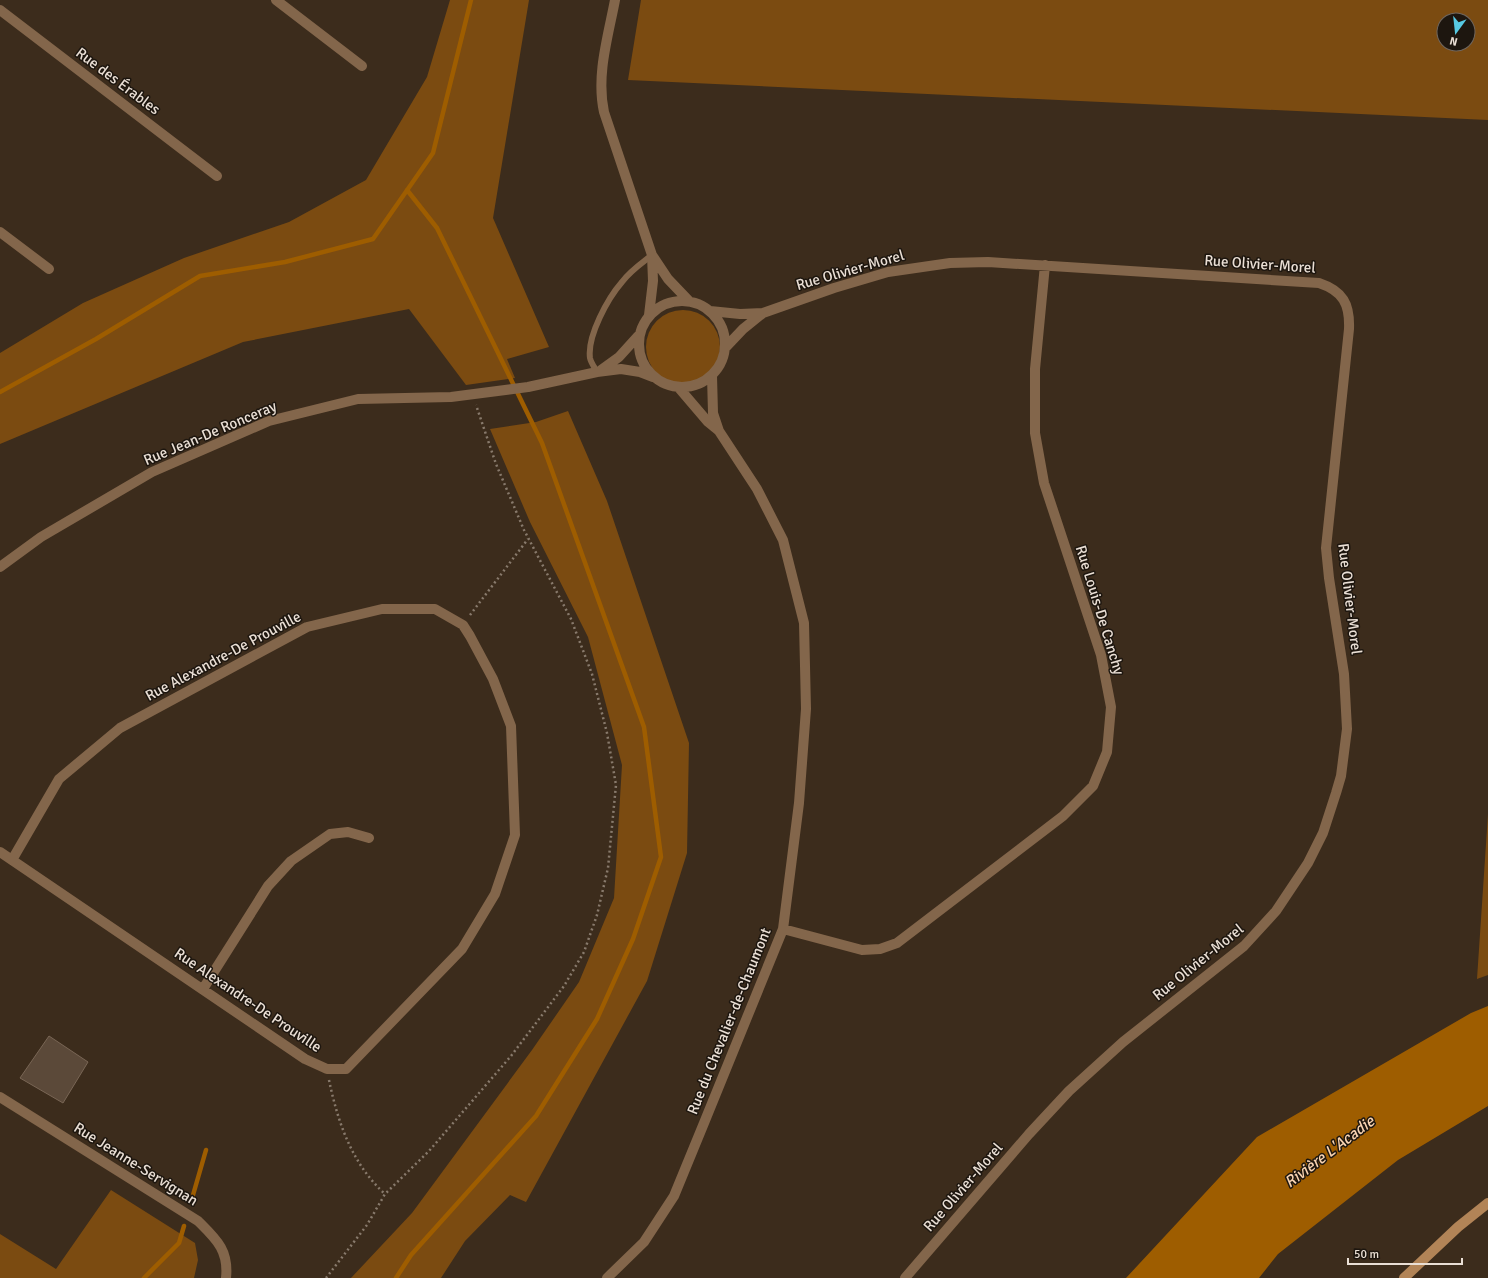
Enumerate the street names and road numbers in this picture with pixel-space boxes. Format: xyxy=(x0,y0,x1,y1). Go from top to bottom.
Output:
street label: Rue des Érables xyxy=(72,43,165,119)
street label: Rue Olivier-Morel xyxy=(794,246,906,294)
street label: Rue Olivier-Morel xyxy=(1204,251,1316,277)
street label: Rue Jean-De Ronceray xyxy=(141,397,279,469)
street label: Rue Olivier-Morel xyxy=(1334,542,1366,656)
street label: Rue Louis-De Canchy xyxy=(1072,543,1128,677)
street label: Rue Alexandre-De Prouville xyxy=(142,607,304,705)
street label: Rue Olivier-Morel xyxy=(1149,920,1247,1004)
street label: Rue du Chevalier-de-Chaumont xyxy=(683,925,775,1117)
street label: Rue Alexandre-De Prouville xyxy=(171,944,325,1056)
street label: Rue Jeanne-Servignan xyxy=(71,1118,201,1210)
street label: Rue Olivier-Morel xyxy=(920,1139,1006,1235)

